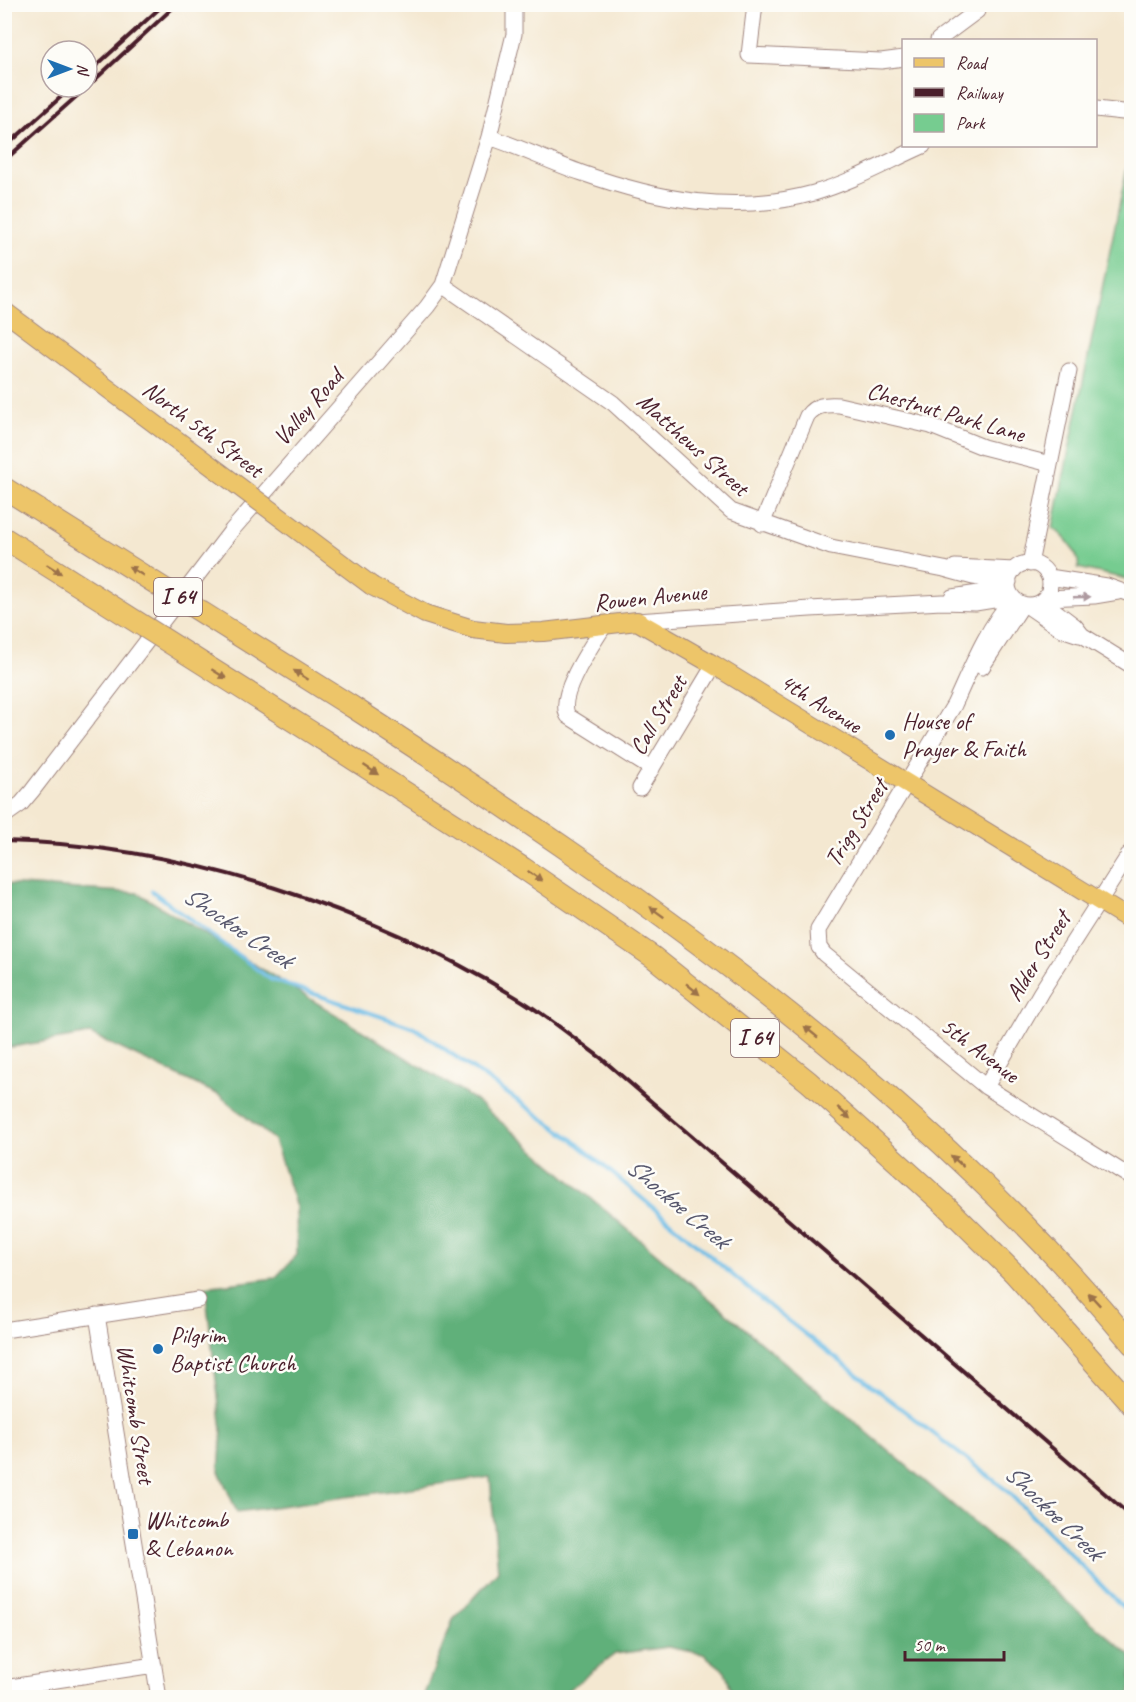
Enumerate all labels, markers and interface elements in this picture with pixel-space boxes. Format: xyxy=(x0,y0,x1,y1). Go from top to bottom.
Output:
north arrow xyxy=(39,39,99,99)
legend xyxy=(902,39,1097,147)
text: Road xyxy=(956,52,989,74)
text: N xyxy=(73,64,93,77)
text: Railway xyxy=(956,82,1004,104)
text: Park xyxy=(956,112,986,134)
street label: Valley Road xyxy=(267,360,352,452)
street label: North 5th Street xyxy=(137,374,271,485)
street label: Chestnut Park Lane xyxy=(864,375,1030,449)
street label: Matthews Street xyxy=(631,386,757,504)
one-way arrow xyxy=(46,564,62,575)
one-way arrow xyxy=(128,566,144,577)
street label: Rowen Avenue xyxy=(592,576,710,618)
road number: I 64 xyxy=(154,578,202,616)
one-way arrow xyxy=(1072,592,1091,601)
street label: 4th Avenue xyxy=(775,666,869,741)
one-way arrow xyxy=(211,668,227,679)
street label: Call Street xyxy=(623,668,694,760)
one-way arrow xyxy=(293,670,309,681)
place label: House of Prayer & Faith xyxy=(902,706,1027,764)
marker: House of Prayer & Faith xyxy=(883,728,897,742)
one-way arrow xyxy=(363,765,379,776)
street label: Trigg Street xyxy=(818,771,896,872)
one-way arrow xyxy=(527,870,543,881)
water label: Shockoe Creek xyxy=(177,878,303,978)
street label: Alder Street xyxy=(999,903,1079,1006)
one-way arrow xyxy=(649,906,665,918)
one-way arrow xyxy=(686,983,701,995)
street label: 5th Avenue xyxy=(935,1011,1027,1091)
road number: I 64 xyxy=(731,1019,779,1057)
one-way arrow xyxy=(803,1025,819,1038)
one-way arrow xyxy=(836,1106,851,1120)
water label: Shockoe Creek xyxy=(620,1150,740,1259)
one-way arrow xyxy=(950,1155,965,1168)
one-way arrow xyxy=(1087,1292,1101,1307)
place label: Pilgrim Baptist Church xyxy=(170,1320,297,1378)
street label: Whitcomb Street xyxy=(110,1342,162,1488)
marker: Pilgrim Baptist Church xyxy=(151,1342,165,1356)
water label: Shockoe Creek xyxy=(998,1457,1114,1570)
place label: Whitcomb & Lebanon xyxy=(145,1505,234,1563)
marker: Whitcomb & Lebanon xyxy=(126,1527,140,1541)
scale bar xyxy=(905,1624,1004,1662)
text: 50 m xyxy=(914,1634,947,1656)

